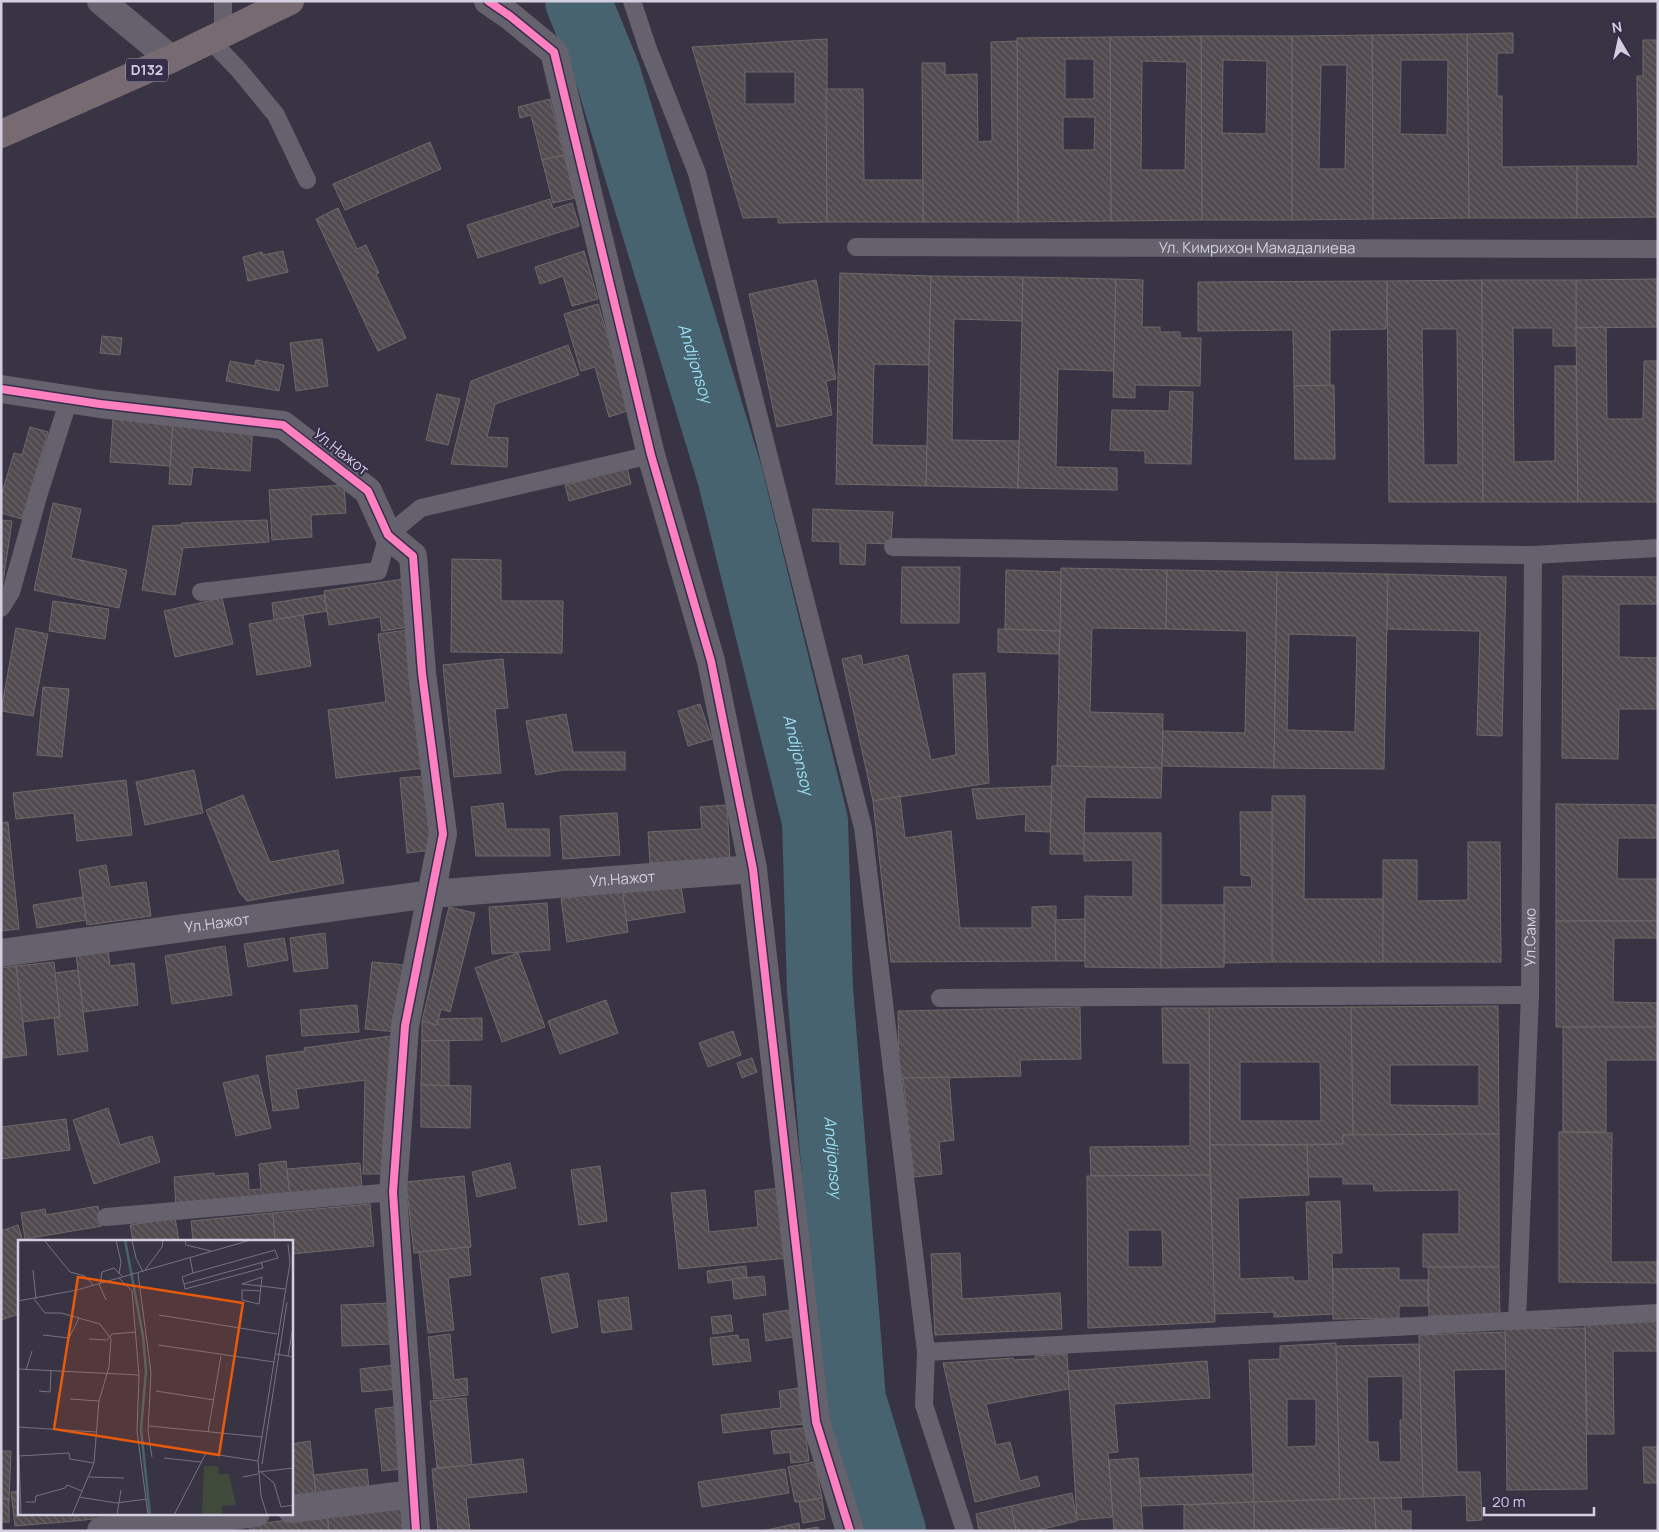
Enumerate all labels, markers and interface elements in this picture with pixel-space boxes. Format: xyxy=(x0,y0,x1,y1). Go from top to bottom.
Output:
north arrow xyxy=(1594,15,1644,65)
text: N xyxy=(1610,16,1623,37)
road number: D132 xyxy=(126,58,168,82)
street label: Ул. Кимрихон Мамадалиева xyxy=(1159,237,1355,258)
water label: Andijonsoy xyxy=(673,321,719,408)
street label: Ул.Нажот xyxy=(309,423,374,480)
water label: Andijonsoy xyxy=(778,712,820,800)
street label: Ул.Нажот xyxy=(589,866,656,892)
street label: Ул.Нажот xyxy=(183,908,251,938)
street label: Ул.Само xyxy=(1519,908,1541,967)
water label: Andijonsoy xyxy=(819,1115,848,1201)
inset map xyxy=(18,1240,292,1514)
scale bar xyxy=(1484,1484,1594,1516)
text: 20 m xyxy=(1492,1491,1525,1512)

